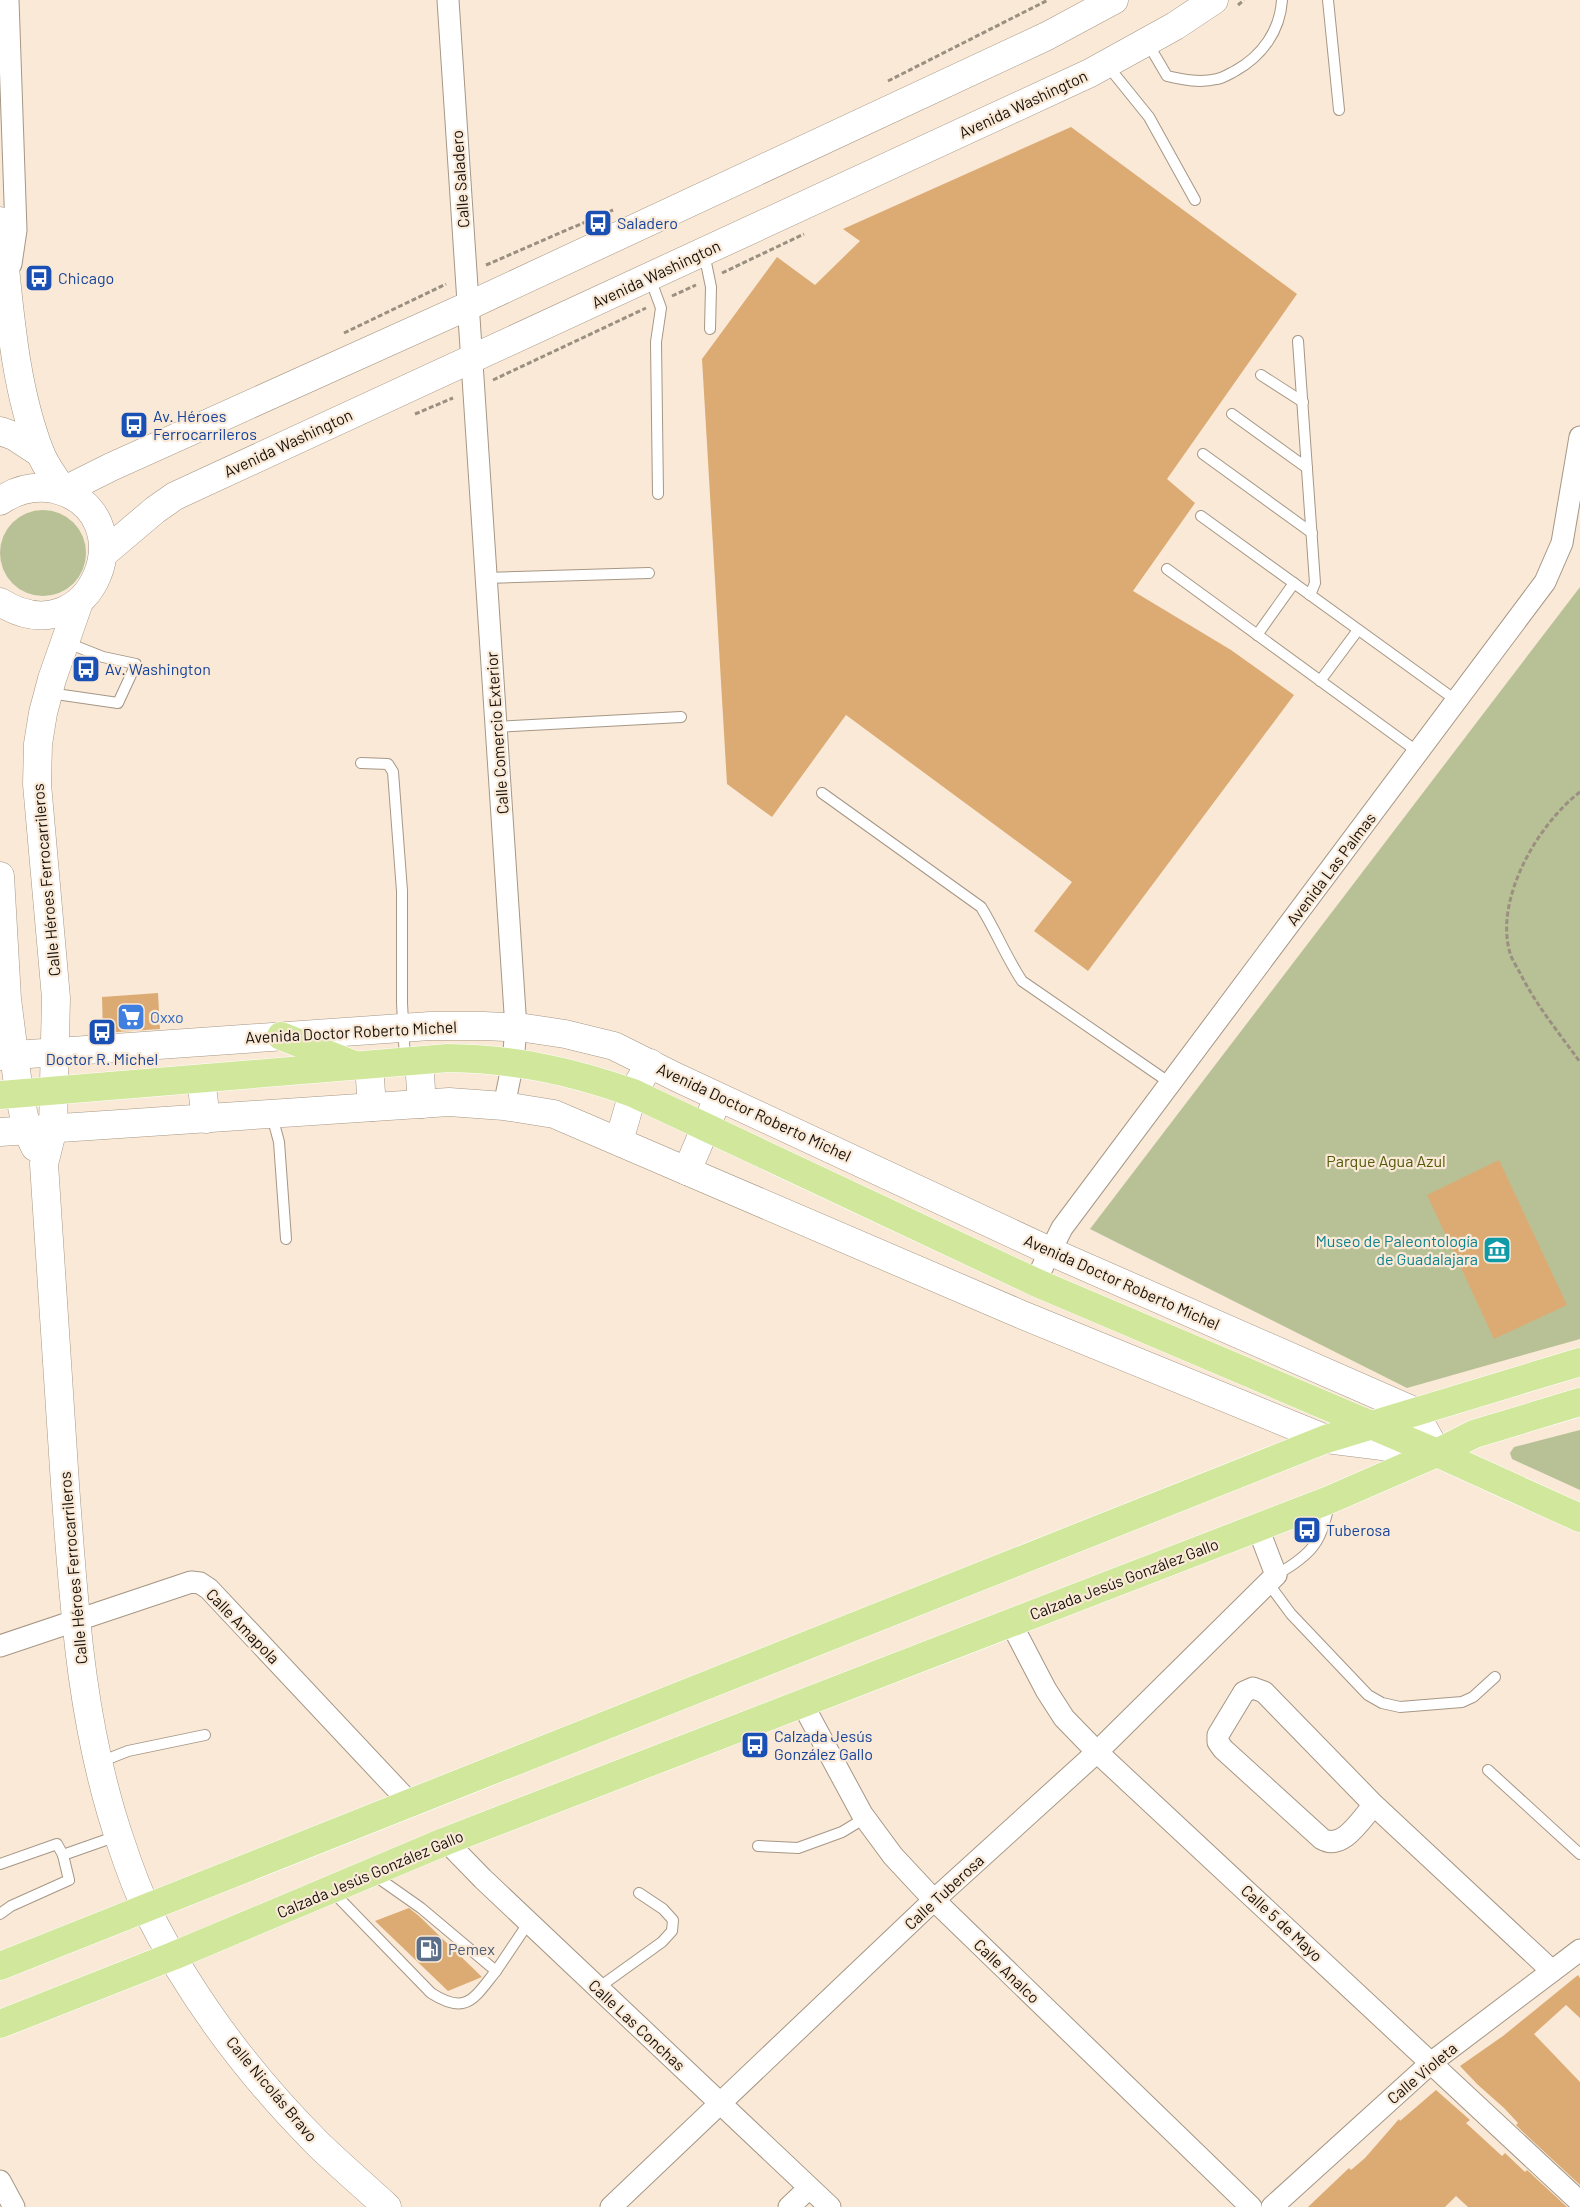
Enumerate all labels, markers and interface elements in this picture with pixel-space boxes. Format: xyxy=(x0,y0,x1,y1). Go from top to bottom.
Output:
street label: Avenida Washington xyxy=(955,65,1090,142)
street label: Calle Saladero xyxy=(447,130,472,229)
bus stop icon: Saladero xyxy=(583,208,613,238)
place label: Saladero xyxy=(617,213,678,232)
street label: Avenida Washington xyxy=(588,235,723,312)
bus stop icon: Chicago xyxy=(24,263,54,293)
place label: Chicago xyxy=(58,268,114,287)
street label: Avenida Washington xyxy=(220,404,355,481)
place label: Av. Héroes Ferrocarrileros xyxy=(153,406,257,443)
bus stop icon: Av. Héroes Ferrocarrileros xyxy=(119,410,149,440)
street label: Calle Comercio Exterior xyxy=(481,651,512,815)
bus stop icon: Av. Washington xyxy=(71,654,101,684)
place label: Av. Washington xyxy=(105,659,211,678)
street label: Calle Héroes Ferrocarrileros xyxy=(28,783,63,977)
street label: Avenida Las Palmas xyxy=(1282,808,1379,929)
supermarket icon: Oxxo xyxy=(116,1002,146,1032)
place label: Oxxo xyxy=(150,1007,184,1026)
street label: Avenida Doctor Roberto Michel xyxy=(245,1016,457,1047)
bus stop icon: Doctor R. Michel xyxy=(87,1017,117,1047)
place label: Doctor R. Michel xyxy=(46,1049,158,1068)
street label: Avenida Doctor Roberto Michel xyxy=(654,1058,854,1165)
park label: Parque Agua Azul xyxy=(1326,1151,1446,1170)
street label: Avenida Doctor Roberto Michel xyxy=(1022,1230,1223,1333)
place label: Museo de Paleontología de Guadalajara xyxy=(1315,1231,1478,1268)
museum icon: Museo de Paleontología de Guadalajara xyxy=(1482,1235,1512,1265)
street label: Calle Héroes Ferrocarrileros xyxy=(55,1471,90,1665)
bus stop icon: Tuberosa xyxy=(1292,1515,1322,1545)
place label: Tuberosa xyxy=(1326,1520,1390,1539)
street label: Calzada Jesús González Gallo xyxy=(1027,1534,1221,1623)
street label: Calle Amapola xyxy=(203,1584,284,1667)
place label: Calzada Jesús González Gallo xyxy=(774,1726,873,1763)
bus stop icon: Calzada Jesús González Gallo xyxy=(740,1730,770,1760)
street label: Calzada Jesús González Gallo xyxy=(274,1826,466,1921)
street label: Calle Tuberosa xyxy=(900,1850,987,1933)
street label: Calle 5 de Mayo xyxy=(1238,1880,1327,1965)
fuel station icon: Pemex xyxy=(414,1934,444,1964)
street label: Calle Analco xyxy=(971,1935,1044,2007)
place label: Pemex xyxy=(448,1939,495,1958)
street label: Calle Las Conchas xyxy=(585,1975,689,2074)
street label: Calle Nicolás Bravo xyxy=(223,2032,322,2145)
street label: Calle Violeta xyxy=(1383,2038,1460,2107)

